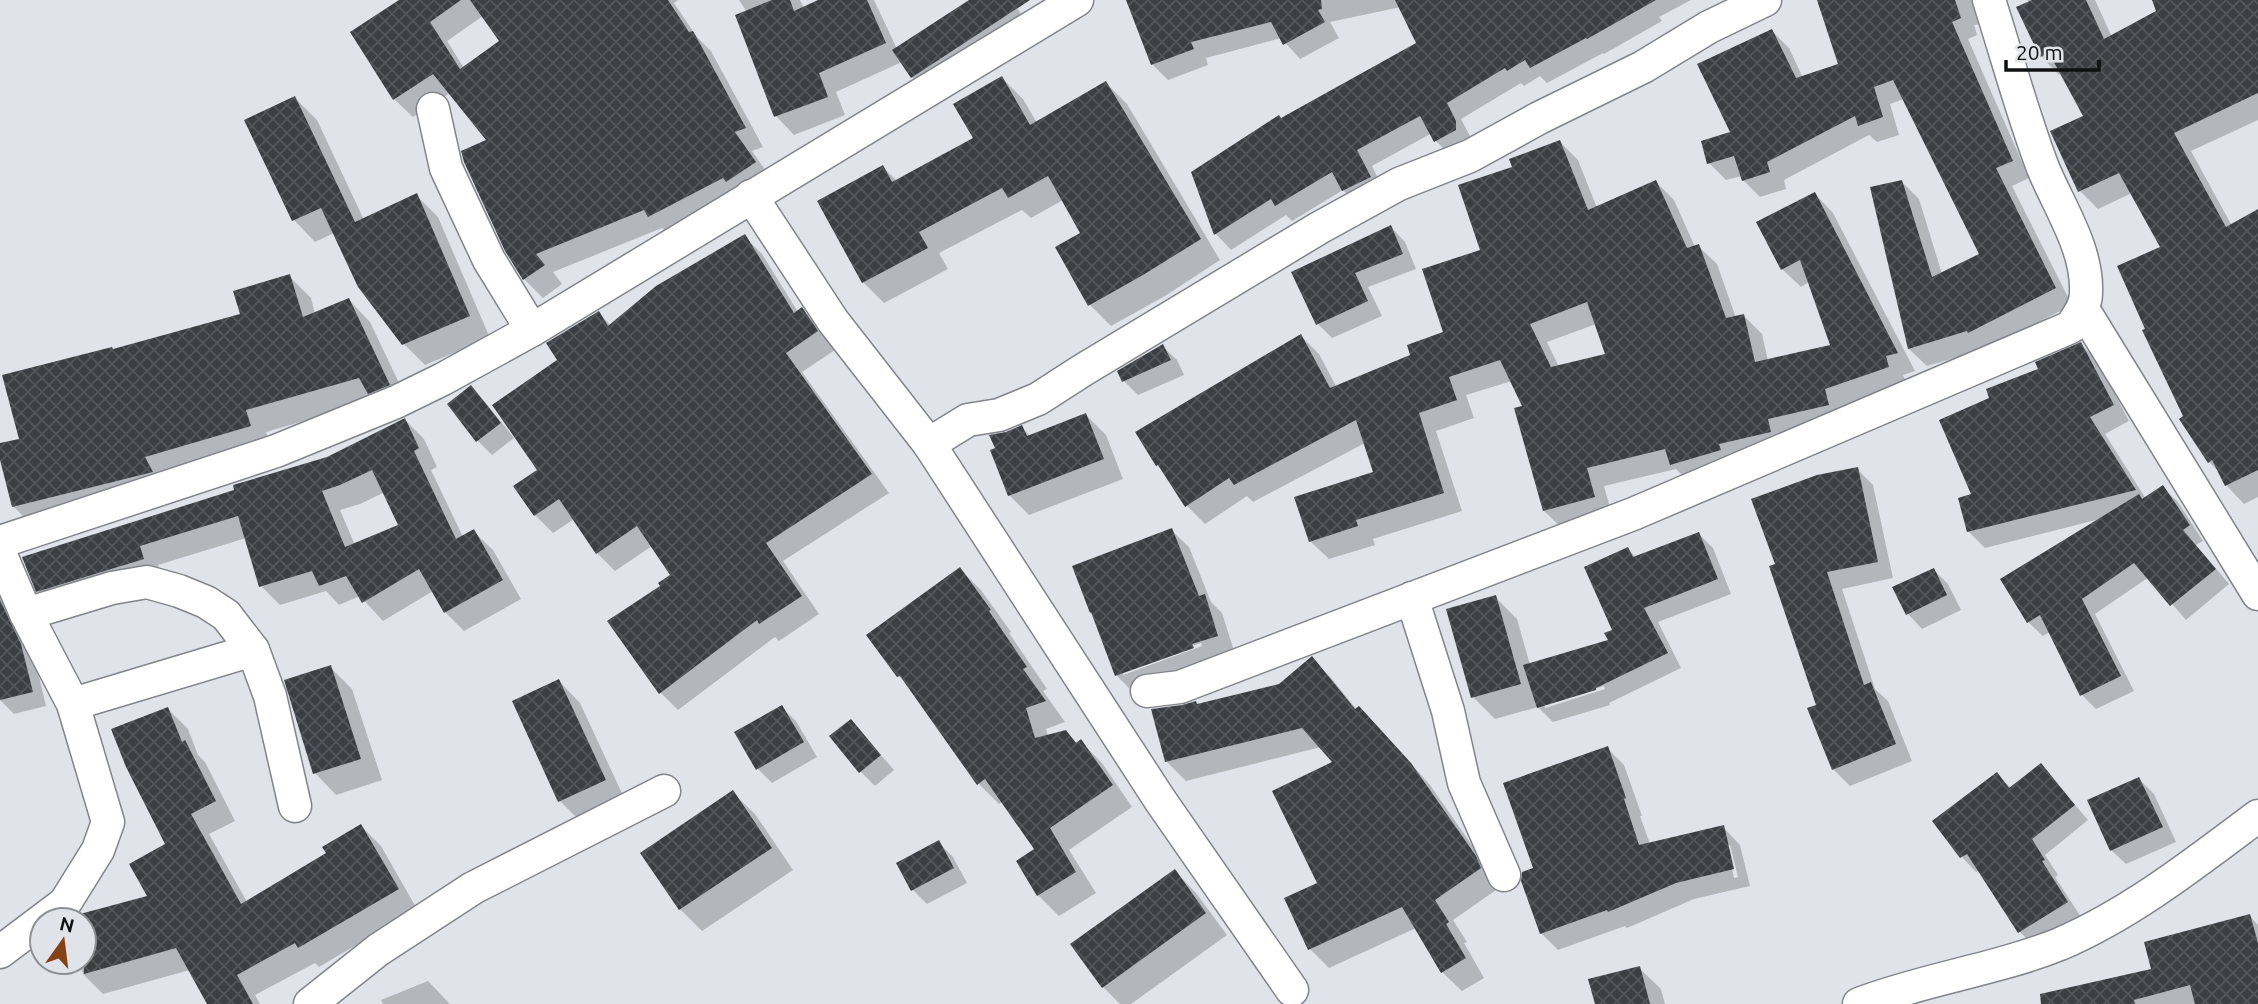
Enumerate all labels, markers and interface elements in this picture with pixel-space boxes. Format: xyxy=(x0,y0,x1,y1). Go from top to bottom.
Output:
scale bar xyxy=(2006,28,2099,72)
text: 20 m xyxy=(2016,40,2063,64)
north arrow xyxy=(28,906,98,976)
text: N xyxy=(58,912,77,937)

